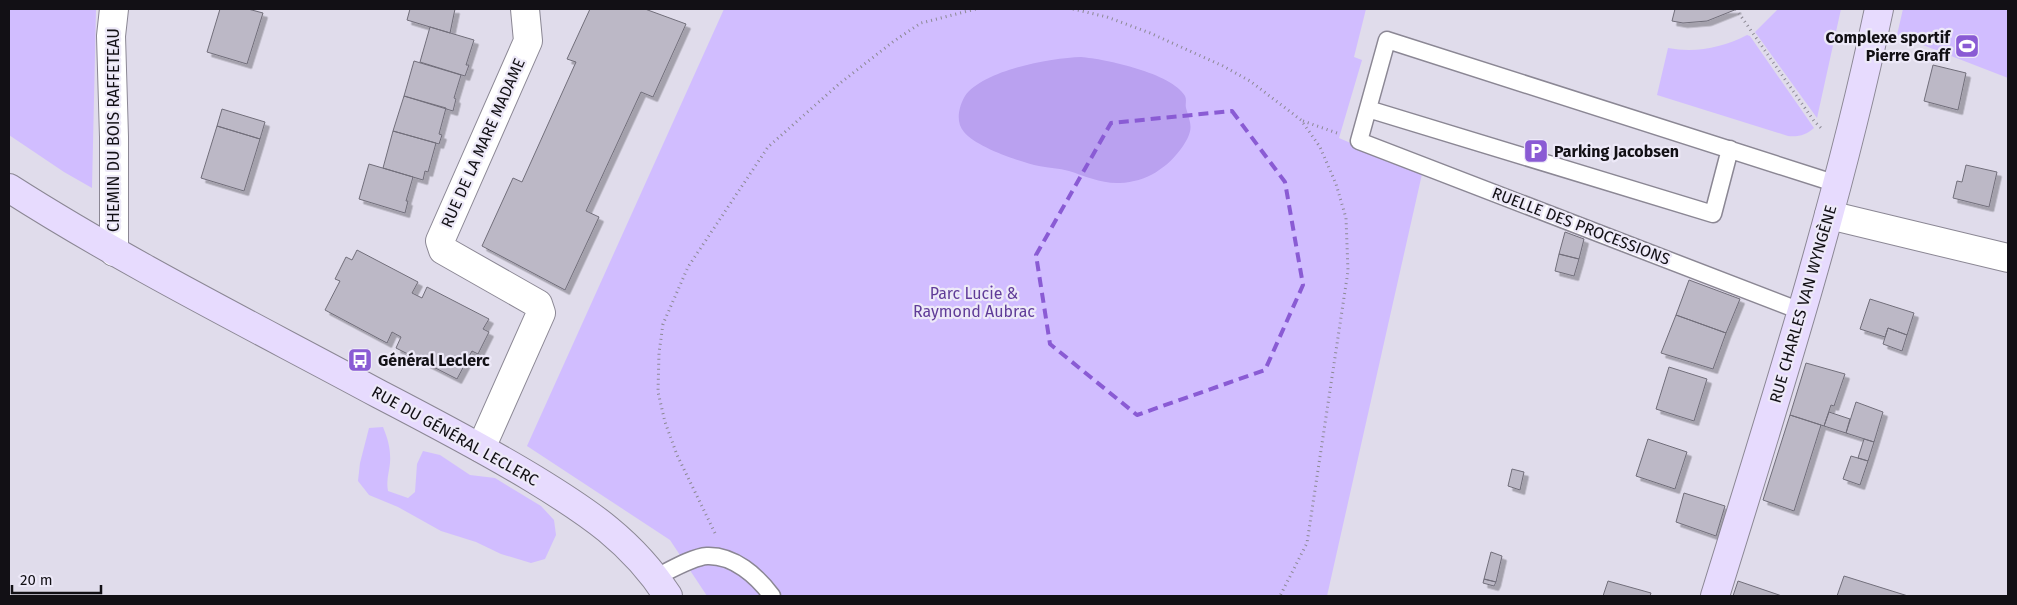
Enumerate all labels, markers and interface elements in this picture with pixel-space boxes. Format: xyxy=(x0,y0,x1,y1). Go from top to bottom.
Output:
street label: CHEMIN DU BOIS RAFFETEAU xyxy=(104,28,123,232)
place label: Complexe sportif Pierre Graff xyxy=(1825,28,1951,65)
sports icon: Complexe sportif Pierre Graff xyxy=(1954,33,1980,59)
street label: RUE DE LA MARE MADAME xyxy=(437,55,529,231)
parking icon: Parking Jacobsen xyxy=(1523,138,1549,164)
place label: Parking Jacobsen xyxy=(1554,142,1679,161)
street label: RUELLE DES PROCESSIONS xyxy=(1489,183,1673,269)
street label: RUE CHARLES VAN WYNGÈNE xyxy=(1765,203,1840,405)
park label: Parc Lucie & Raymond Aubrac xyxy=(913,284,1035,321)
bus stop icon: Général Leclerc xyxy=(347,347,373,373)
place label: Général Leclerc xyxy=(378,351,490,370)
street label: RUE DU GÉNÉRAL LECLERC xyxy=(368,381,542,490)
scale bar xyxy=(12,562,101,594)
text: 20 m xyxy=(20,571,53,589)

